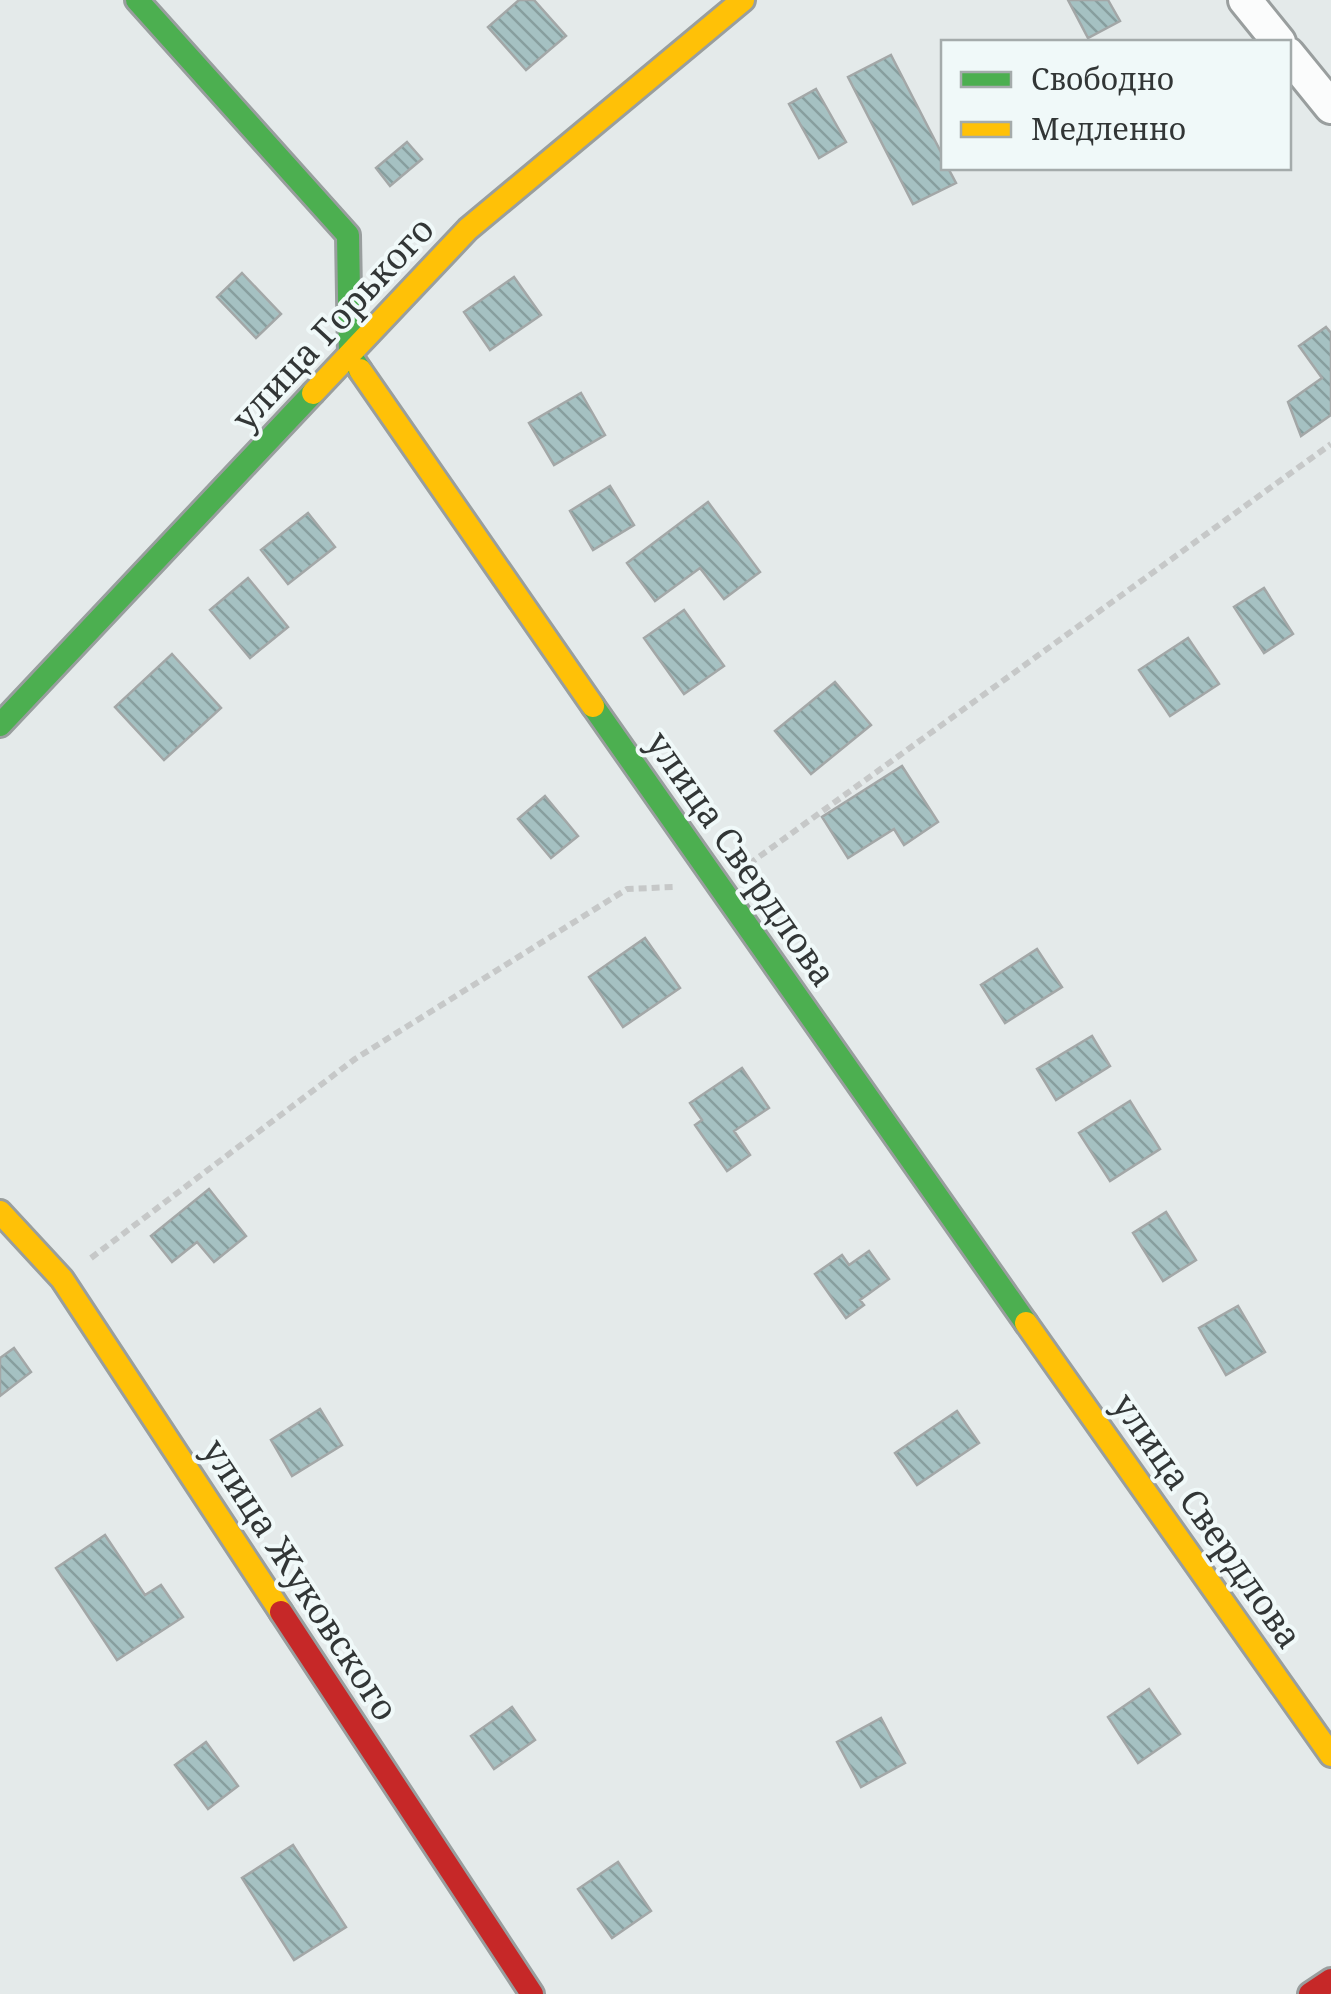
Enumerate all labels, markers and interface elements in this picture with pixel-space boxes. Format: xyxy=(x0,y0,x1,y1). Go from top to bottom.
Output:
legend xyxy=(941,40,1291,170)
text: Свободно xyxy=(1031,58,1174,99)
text: Медленно xyxy=(1031,108,1186,149)
street label: улица Горького xyxy=(221,206,443,440)
street label: улица Свердлова xyxy=(636,721,848,995)
street label: улица Свердлова xyxy=(1102,1383,1314,1657)
street label: улица Жуковского xyxy=(192,1429,410,1729)

